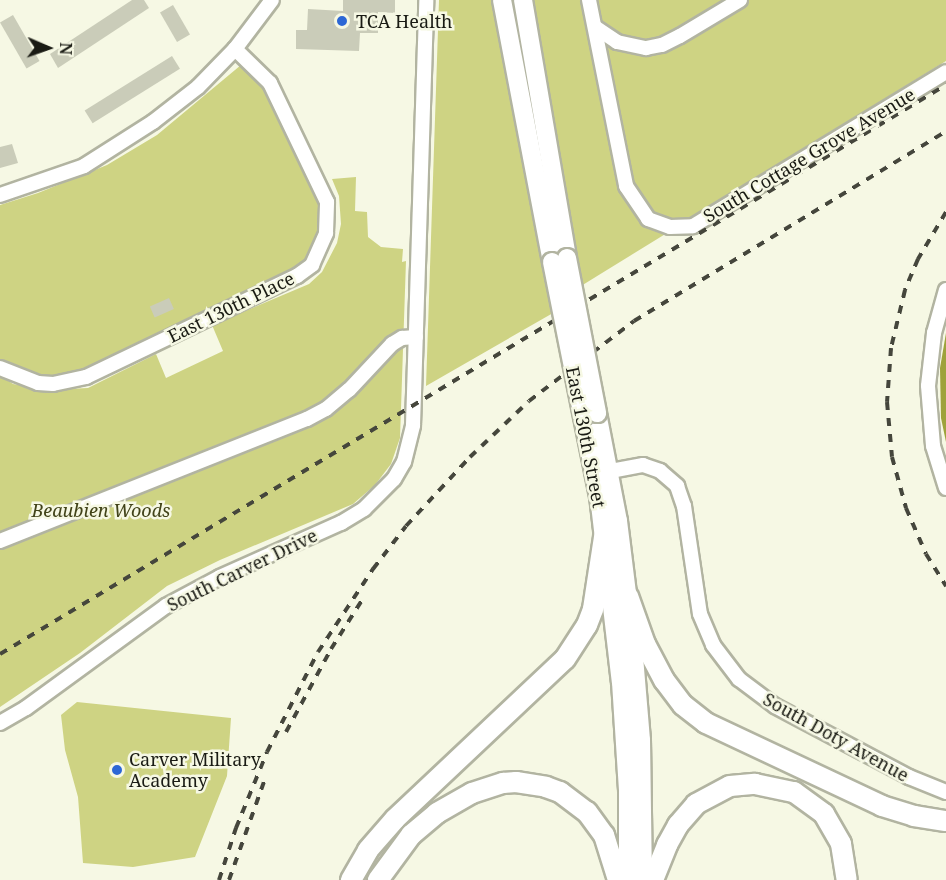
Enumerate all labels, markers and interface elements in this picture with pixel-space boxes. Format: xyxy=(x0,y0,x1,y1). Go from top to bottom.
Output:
place label: TCA Health xyxy=(356,10,452,32)
marker: TCA Health xyxy=(333,12,351,30)
north arrow xyxy=(18,18,78,78)
text: N xyxy=(55,42,77,55)
street label: South Cottage Grove Avenue xyxy=(699,83,919,227)
street label: East 130th Place xyxy=(164,267,298,347)
street label: East 130th Street xyxy=(562,365,610,509)
park label: Beaubien Woods xyxy=(32,499,170,521)
street label: South Carver Drive xyxy=(163,524,321,616)
street label: South Doty Avenue xyxy=(759,688,913,786)
place label: Carver Military Academy xyxy=(129,749,261,792)
marker: Carver Military Academy xyxy=(110,763,124,777)

